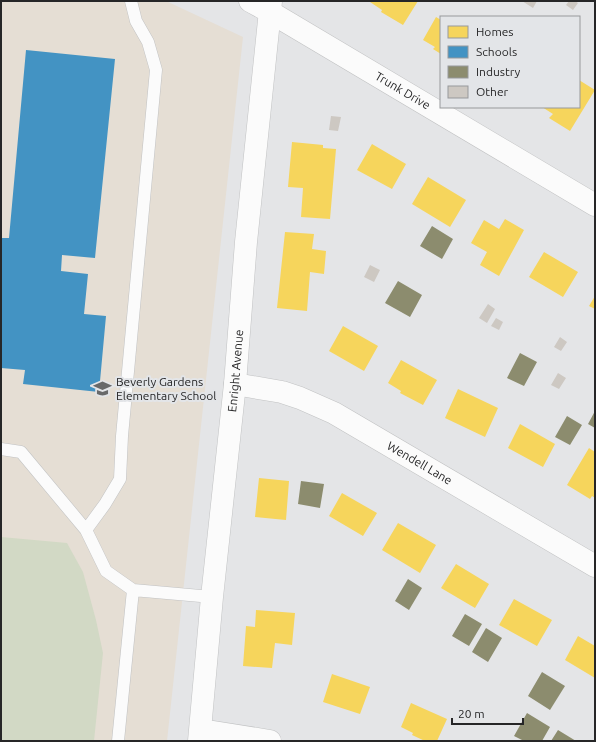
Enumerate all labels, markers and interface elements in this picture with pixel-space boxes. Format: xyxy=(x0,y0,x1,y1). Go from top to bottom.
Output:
legend xyxy=(440,16,580,108)
text: Homes xyxy=(476,25,514,38)
text: Schools xyxy=(476,45,517,58)
text: Industry xyxy=(476,65,521,78)
street label: Trunk Drive xyxy=(373,69,433,112)
text: Other xyxy=(476,85,509,98)
street label: Enright Avenue xyxy=(225,329,245,413)
place label: Beverly Gardens Elementary School xyxy=(116,375,216,402)
school or university icon: Beverly Gardens Elementary School xyxy=(93,379,113,399)
street label: Wendell Lane xyxy=(385,439,455,487)
scale bar xyxy=(452,700,523,726)
text: 20 m xyxy=(458,707,485,720)

